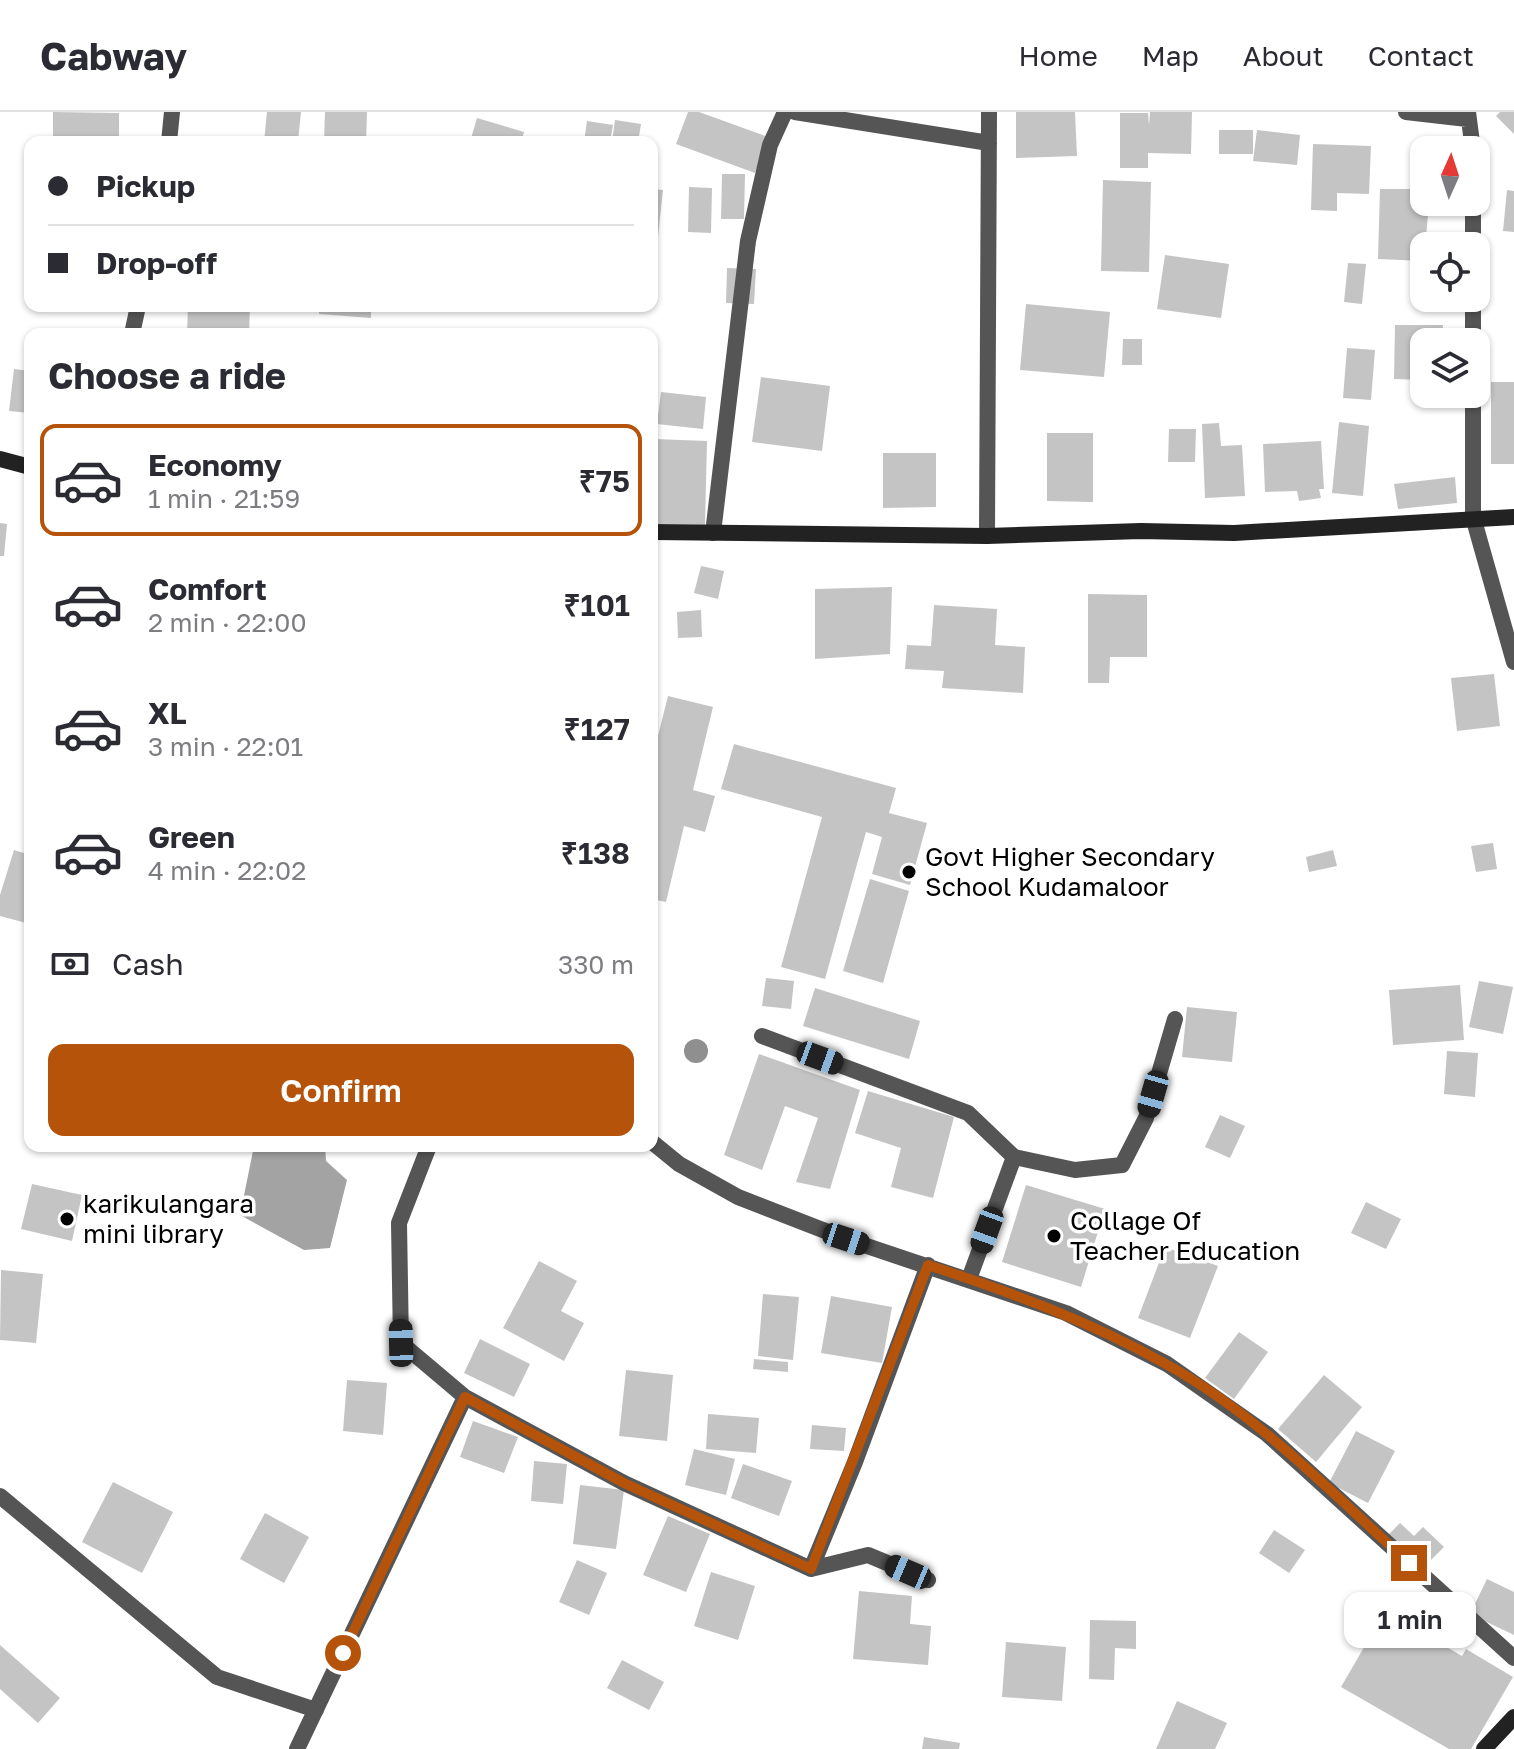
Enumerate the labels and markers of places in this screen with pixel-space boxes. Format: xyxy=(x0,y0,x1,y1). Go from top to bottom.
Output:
place label: Govt Higher Secondary School Kudamaloor xyxy=(925,841,1215,902)
marker: Govt Higher Secondary School Kudamaloor xyxy=(900,863,918,881)
place label: karikulangara mini library xyxy=(83,1188,254,1249)
place label: Collage Of Teacher Education xyxy=(1070,1205,1300,1266)
marker: karikulangara mini library xyxy=(58,1210,76,1228)
marker: Collage Of Teacher Education xyxy=(1045,1227,1063,1245)

